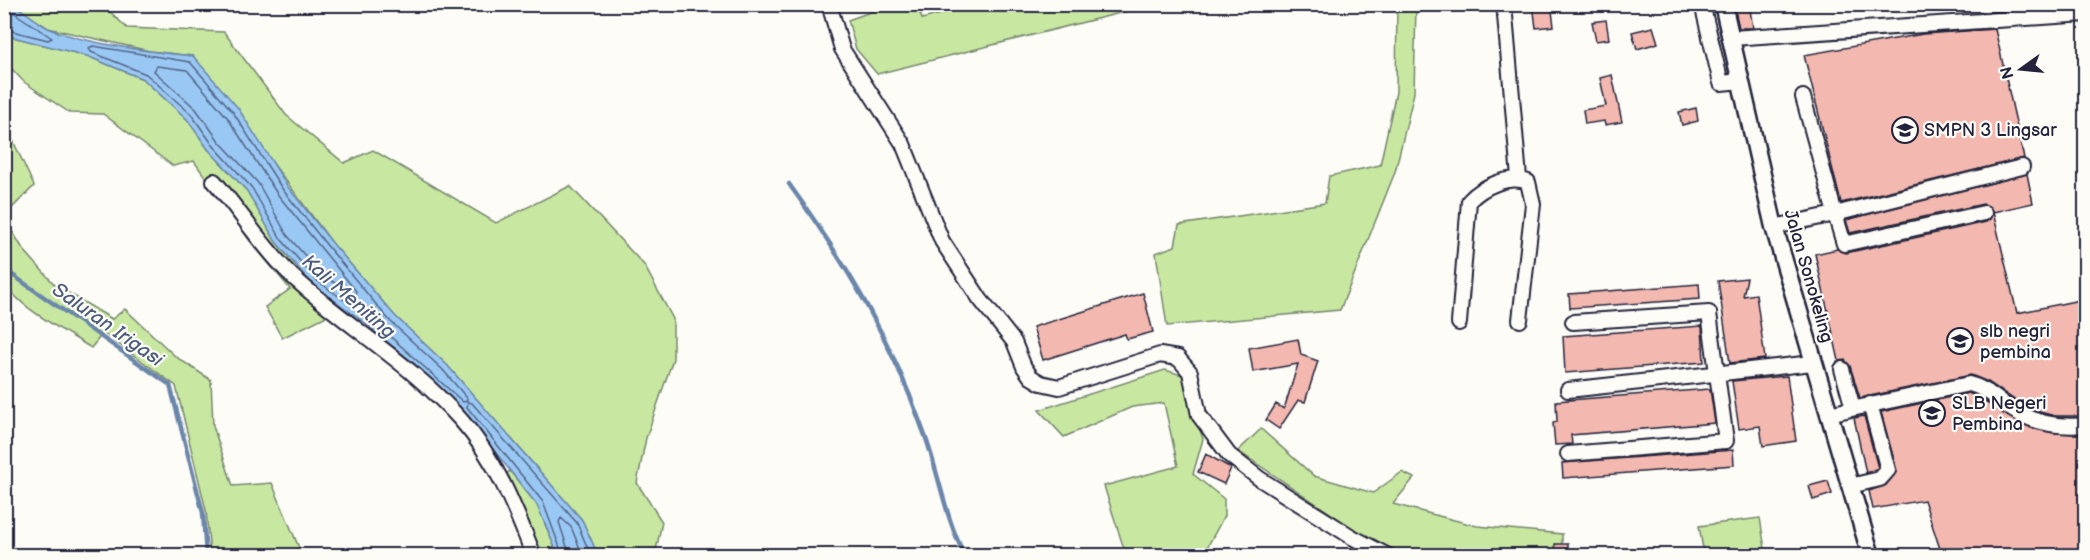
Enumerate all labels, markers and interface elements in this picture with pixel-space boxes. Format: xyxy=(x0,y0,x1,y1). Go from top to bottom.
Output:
north arrow xyxy=(1991,39,2051,99)
text: N xyxy=(1997,64,2019,81)
school or university icon: SMPN 3 Lingsar xyxy=(1890,115,1920,145)
place label: SMPN 3 Lingsar xyxy=(1924,120,2057,141)
street label: Jalan Sonokeling xyxy=(1779,207,1838,345)
water label: Kali Meniting xyxy=(297,250,400,344)
water label: Saluran Irigasi xyxy=(47,278,169,373)
place label: slb negri pembina xyxy=(1980,321,2051,363)
school or university icon: slb negri pembina xyxy=(1945,326,1975,356)
place label: SLB Negeri Pembina xyxy=(1952,393,2046,435)
school or university icon: SLB Negeri Pembina xyxy=(1917,398,1947,428)

